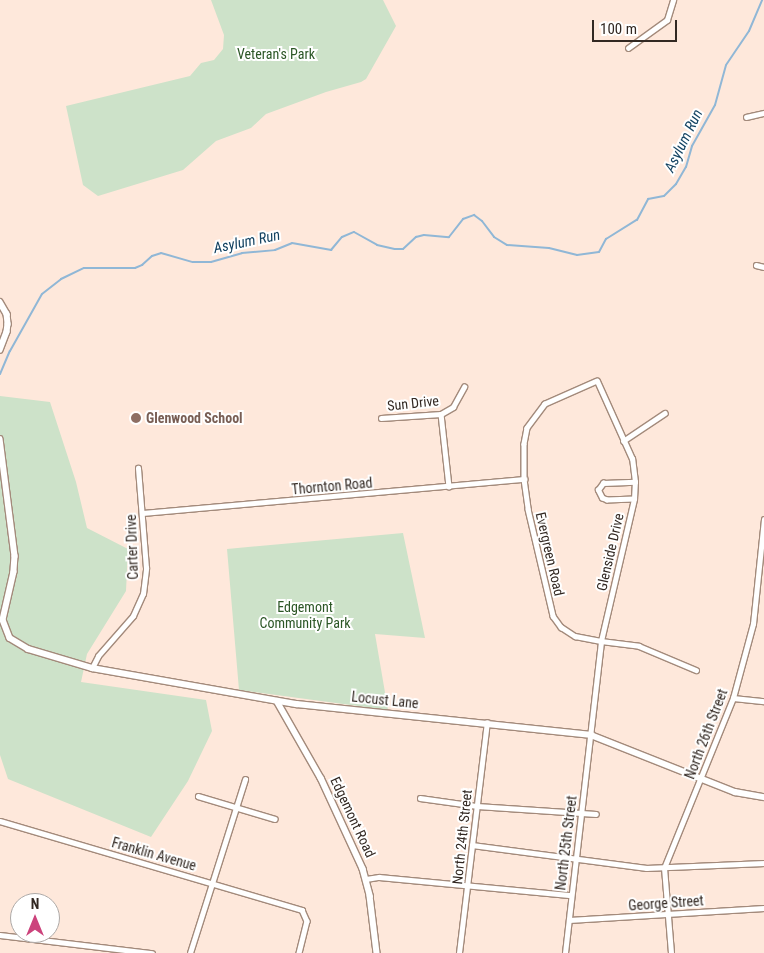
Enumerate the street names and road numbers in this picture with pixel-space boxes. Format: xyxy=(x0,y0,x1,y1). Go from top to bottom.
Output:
street label: Sun Drive xyxy=(386,392,440,414)
street label: Thornton Road xyxy=(291,474,373,498)
street label: Evergreen Road xyxy=(532,510,568,598)
street label: Glenside Drive xyxy=(593,512,627,592)
street label: Carter Drive xyxy=(122,514,142,580)
street label: North 26th Street xyxy=(681,687,731,781)
street label: Locust Lane xyxy=(351,688,419,712)
street label: Edgemont Road xyxy=(327,774,379,860)
street label: North 24th Street xyxy=(449,789,475,885)
street label: North 25th Street xyxy=(552,795,580,891)
street label: Franklin Avenue xyxy=(110,834,198,874)
street label: George Street xyxy=(628,892,704,914)

